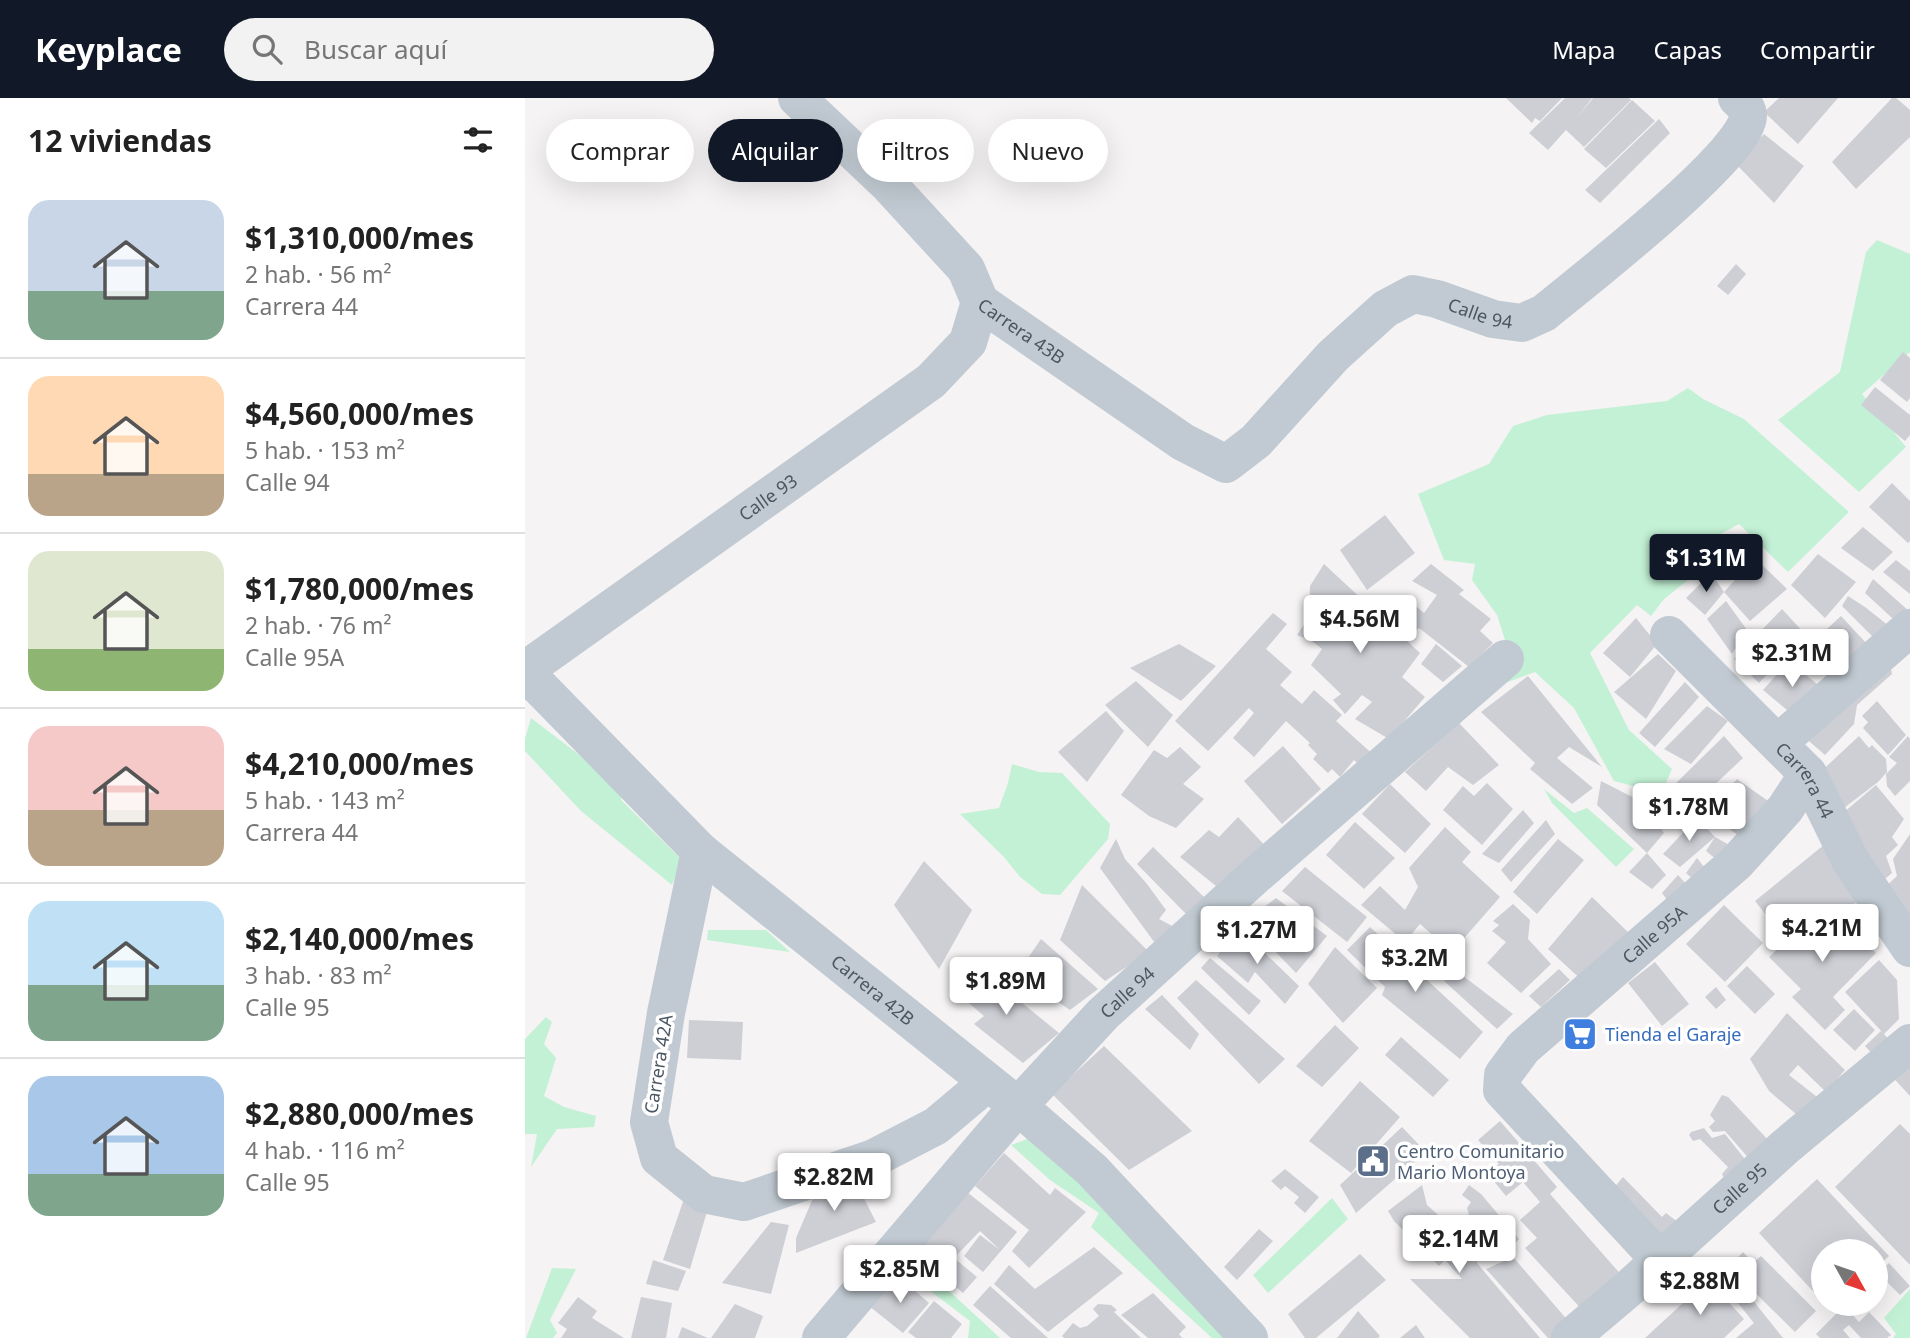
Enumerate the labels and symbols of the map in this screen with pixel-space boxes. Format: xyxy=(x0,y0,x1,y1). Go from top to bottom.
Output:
street label: Carrera 43B xyxy=(974,292,1070,369)
street label: Calle 94 xyxy=(1445,292,1514,334)
street label: Calle 93 xyxy=(734,468,802,526)
pin: $1.31M xyxy=(1649,534,1763,594)
pin: $4.56M xyxy=(1303,596,1417,655)
pin: $2.31M xyxy=(1735,630,1849,689)
street label: Carrera 44 xyxy=(1771,737,1840,822)
pin: $1.78M xyxy=(1632,784,1746,843)
street label: Calle 95A xyxy=(1617,899,1692,969)
pin: $4.21M xyxy=(1765,904,1879,964)
pin: $1.27M xyxy=(1200,906,1314,966)
pin: $3.2M xyxy=(1366,934,1464,994)
street label: Carrera 42B xyxy=(826,949,920,1030)
pin: $1.89M xyxy=(949,958,1063,1017)
street label: Calle 94 xyxy=(1094,961,1160,1023)
street label: Carrera 42A xyxy=(638,1012,678,1115)
supermarket icon: Tienda el Garaje xyxy=(1561,1015,1599,1053)
place label: Tienda el Garaje xyxy=(1605,1022,1741,1046)
place label: Centro Comunitario Mario Montoya xyxy=(1397,1139,1564,1184)
public building icon: Centro Comunitario Mario Montoya xyxy=(1354,1142,1392,1180)
pin: $2.82M xyxy=(777,1154,891,1213)
street label: Calle 95 xyxy=(1707,1157,1772,1219)
pin: $2.14M xyxy=(1402,1216,1516,1275)
north arrow xyxy=(1811,1239,1888,1316)
pin: $2.85M xyxy=(843,1246,957,1305)
pin: $2.88M xyxy=(1643,1258,1757,1317)

